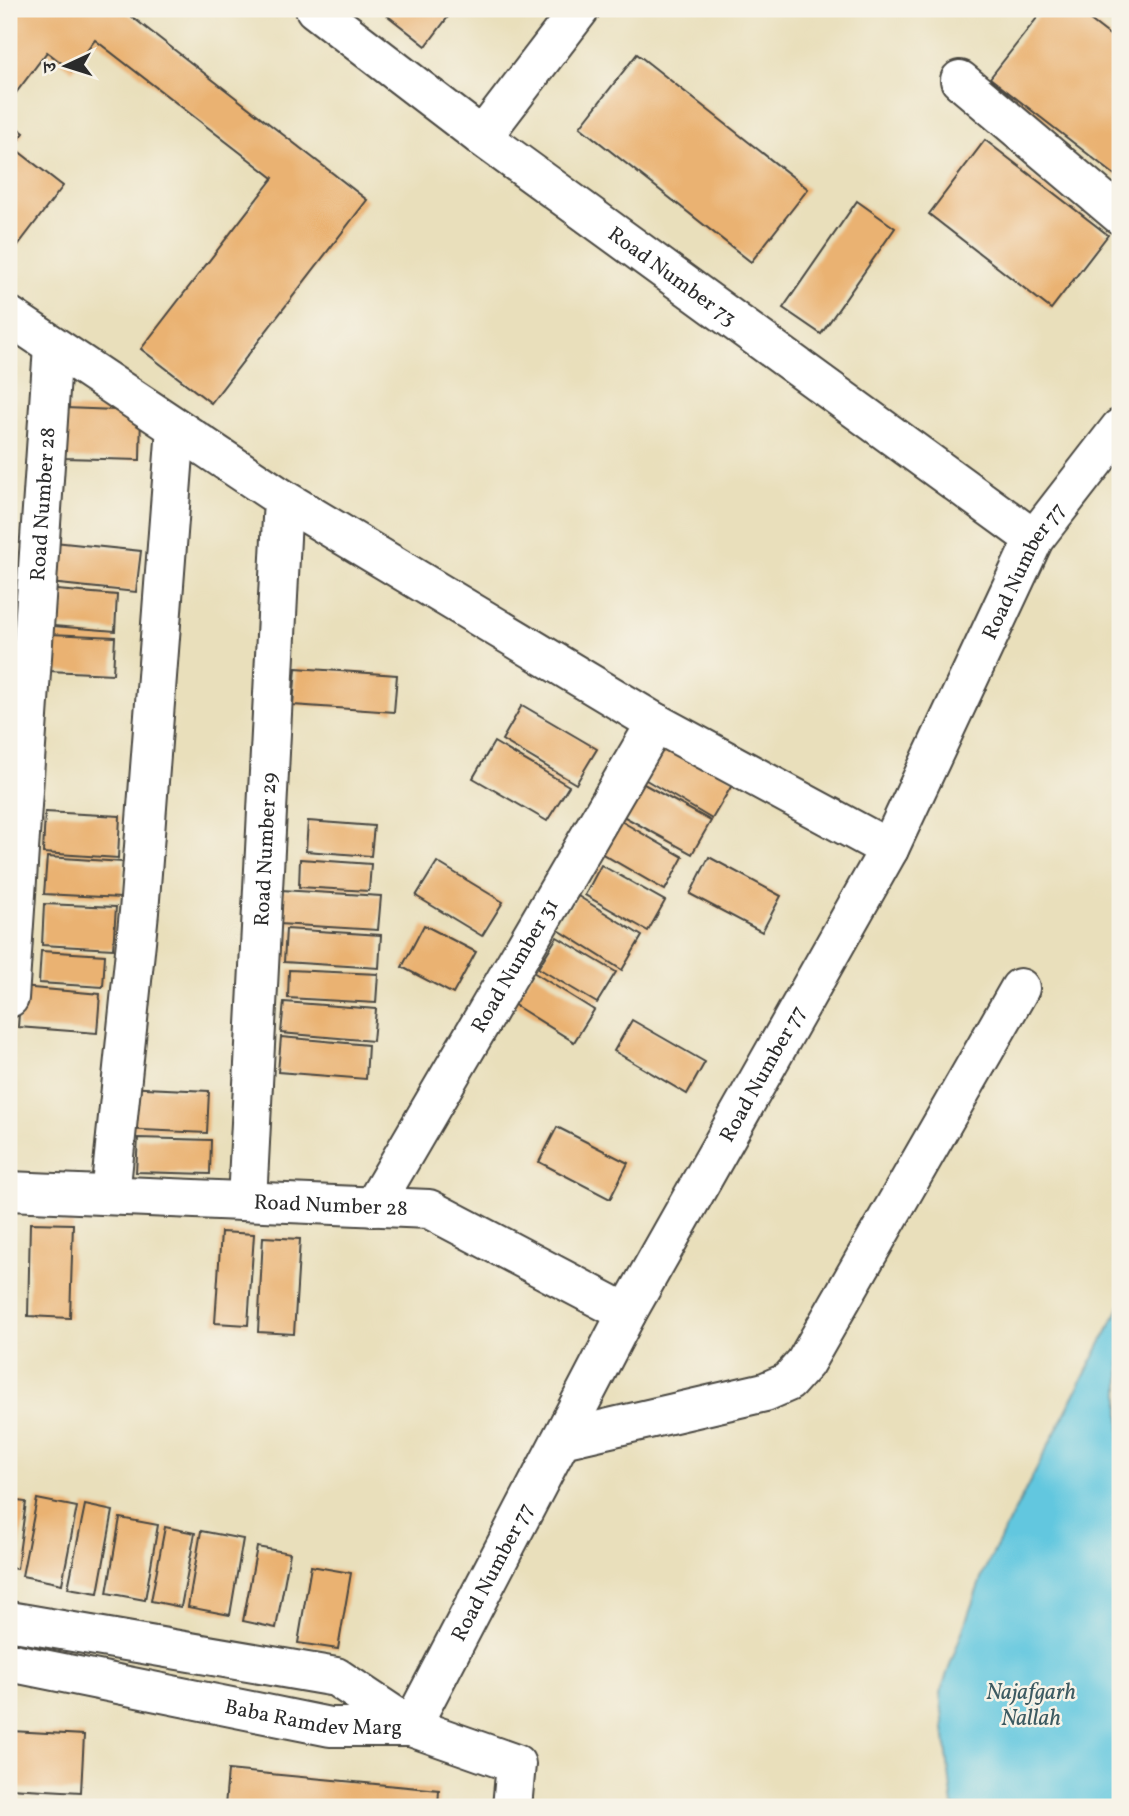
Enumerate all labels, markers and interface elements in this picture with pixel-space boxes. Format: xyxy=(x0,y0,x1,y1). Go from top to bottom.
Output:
north arrow xyxy=(32,32,102,102)
text: उ xyxy=(38,60,64,75)
street label: Road Number 73 xyxy=(601,220,742,334)
street label: Road Number 28 xyxy=(24,426,63,582)
street label: Road Number 77 xyxy=(976,497,1073,645)
street label: Road Number 29 xyxy=(248,772,285,927)
street label: Road Number 31 xyxy=(465,893,566,1039)
street label: Road Number 77 xyxy=(713,1001,814,1148)
street label: Road Number 28 xyxy=(253,1188,408,1224)
street label: Road Number 77 xyxy=(445,1498,541,1647)
water label: Najafgarh Nallah xyxy=(986,1677,1076,1735)
street label: Baba Ramdev Marg xyxy=(222,1693,402,1743)

